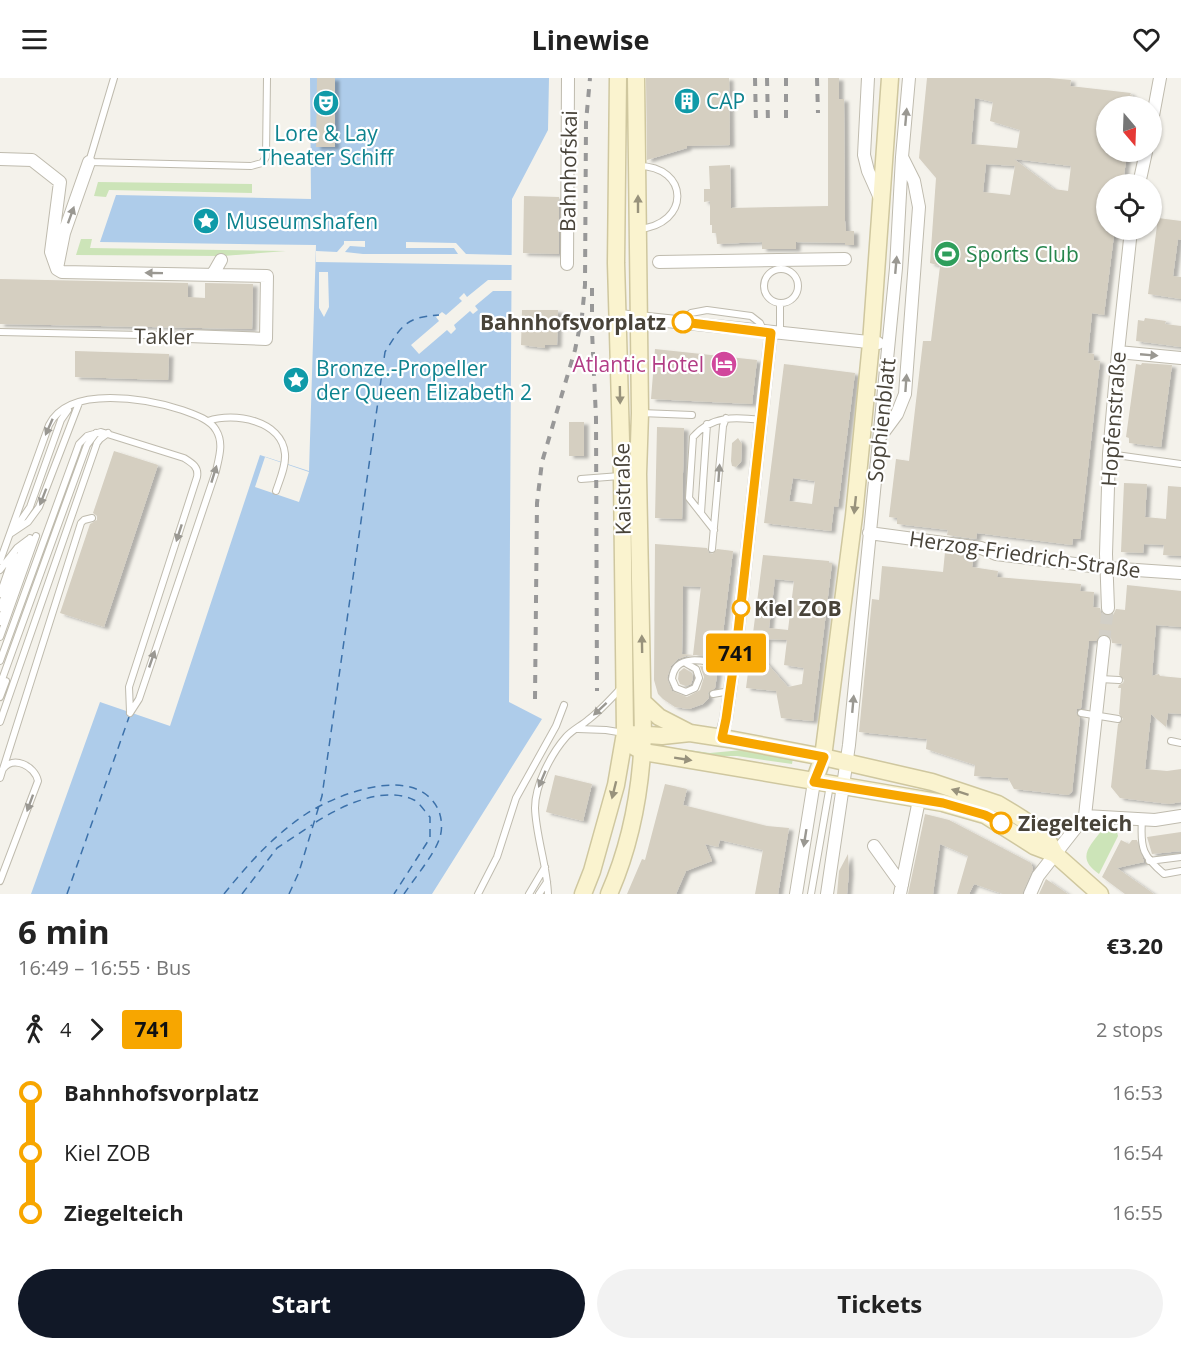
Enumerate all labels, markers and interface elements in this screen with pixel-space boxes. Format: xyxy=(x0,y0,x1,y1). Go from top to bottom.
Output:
text: Linewise xyxy=(532,21,649,58)
icon: menu xyxy=(18,23,51,56)
icon: heart xyxy=(1130,23,1163,56)
building icon: CAP xyxy=(672,86,702,116)
place label: CAP xyxy=(706,87,745,115)
theatre icon: Lore & Lay Theater Schiff xyxy=(311,88,341,118)
north arrow xyxy=(1096,96,1162,162)
map controls xyxy=(1096,96,1162,240)
one-way arrow xyxy=(901,108,911,127)
street label: Bahnhofskai xyxy=(553,110,583,232)
place label: Lore & Lay Theater Schiff xyxy=(258,119,395,171)
button: locate xyxy=(1096,174,1162,240)
one-way arrow xyxy=(633,194,643,213)
one-way arrow xyxy=(66,206,76,224)
place icon: Museumshafen xyxy=(191,206,221,236)
place label: Museumshafen xyxy=(226,207,378,235)
sports icon: Sports Club xyxy=(932,239,962,269)
place label: Sports Club xyxy=(966,240,1079,268)
one-way arrow xyxy=(891,256,901,275)
one-way arrow xyxy=(145,268,164,278)
place label: Bahnhofsvorplatz xyxy=(480,308,666,336)
marker: Bahnhofsvorplatz xyxy=(672,311,694,333)
street label: Takler xyxy=(134,321,195,351)
hotel icon: Atlantic Hotel xyxy=(709,349,739,379)
place label: Atlantic Hotel xyxy=(572,350,704,378)
one-way arrow xyxy=(1140,350,1159,360)
street label: Hopfenstraße xyxy=(1094,351,1132,487)
place label: Bronze.-Propeller der Queen Elizabeth 2 xyxy=(316,354,532,406)
street label: Sophienblatt xyxy=(861,357,901,483)
place icon: Bronze.-Propeller der Queen Elizabeth 2 xyxy=(281,365,311,395)
one-way arrow xyxy=(901,373,911,392)
one-way arrow xyxy=(616,386,625,405)
one-way arrow xyxy=(44,419,54,437)
street label: Kaistraße xyxy=(607,443,637,535)
one-way arrow xyxy=(714,464,724,483)
one-way arrow xyxy=(210,465,219,483)
one-way arrow xyxy=(38,488,48,506)
one-way arrow xyxy=(850,496,860,515)
one-way arrow xyxy=(174,524,184,542)
street label: Herzog-Friedrich-Straße xyxy=(907,524,1143,584)
place label: Kiel ZOB xyxy=(754,594,842,622)
marker: Kiel ZOB xyxy=(732,599,750,617)
line badge: 741 xyxy=(702,634,771,672)
one-way arrow xyxy=(638,635,647,654)
text: 741 xyxy=(718,639,754,667)
one-way arrow xyxy=(148,650,157,668)
one-way arrow xyxy=(848,694,858,713)
one-way arrow xyxy=(593,702,608,716)
one-way arrow xyxy=(674,754,693,763)
one-way arrow xyxy=(537,770,546,788)
one-way arrow xyxy=(608,781,618,799)
one-way arrow xyxy=(951,786,969,796)
one-way arrow xyxy=(25,794,34,812)
place label: Ziegelteich xyxy=(1018,809,1132,837)
marker: Ziegelteich xyxy=(990,812,1012,834)
one-way arrow xyxy=(800,829,809,848)
text: 6 min xyxy=(18,909,110,954)
text: €3.20 xyxy=(1106,930,1163,960)
text: 16:49 – 16:55 · Bus xyxy=(18,954,191,981)
icon: walk xyxy=(18,1013,51,1046)
icon: forward xyxy=(80,1013,113,1046)
text: 741 xyxy=(134,1015,170,1043)
text: 4 xyxy=(60,1016,71,1043)
text: 2 stops xyxy=(1096,1016,1163,1043)
text: Bahnhofsvorplatz xyxy=(64,1077,259,1107)
text: 16:53 xyxy=(1112,1079,1163,1106)
text: Kiel ZOB xyxy=(64,1137,151,1167)
text: 16:54 xyxy=(1112,1139,1163,1166)
text: Ziegelteich xyxy=(64,1197,184,1227)
text: 16:55 xyxy=(1112,1199,1163,1226)
button: Start xyxy=(18,1269,585,1338)
button: Tickets xyxy=(597,1269,1163,1338)

